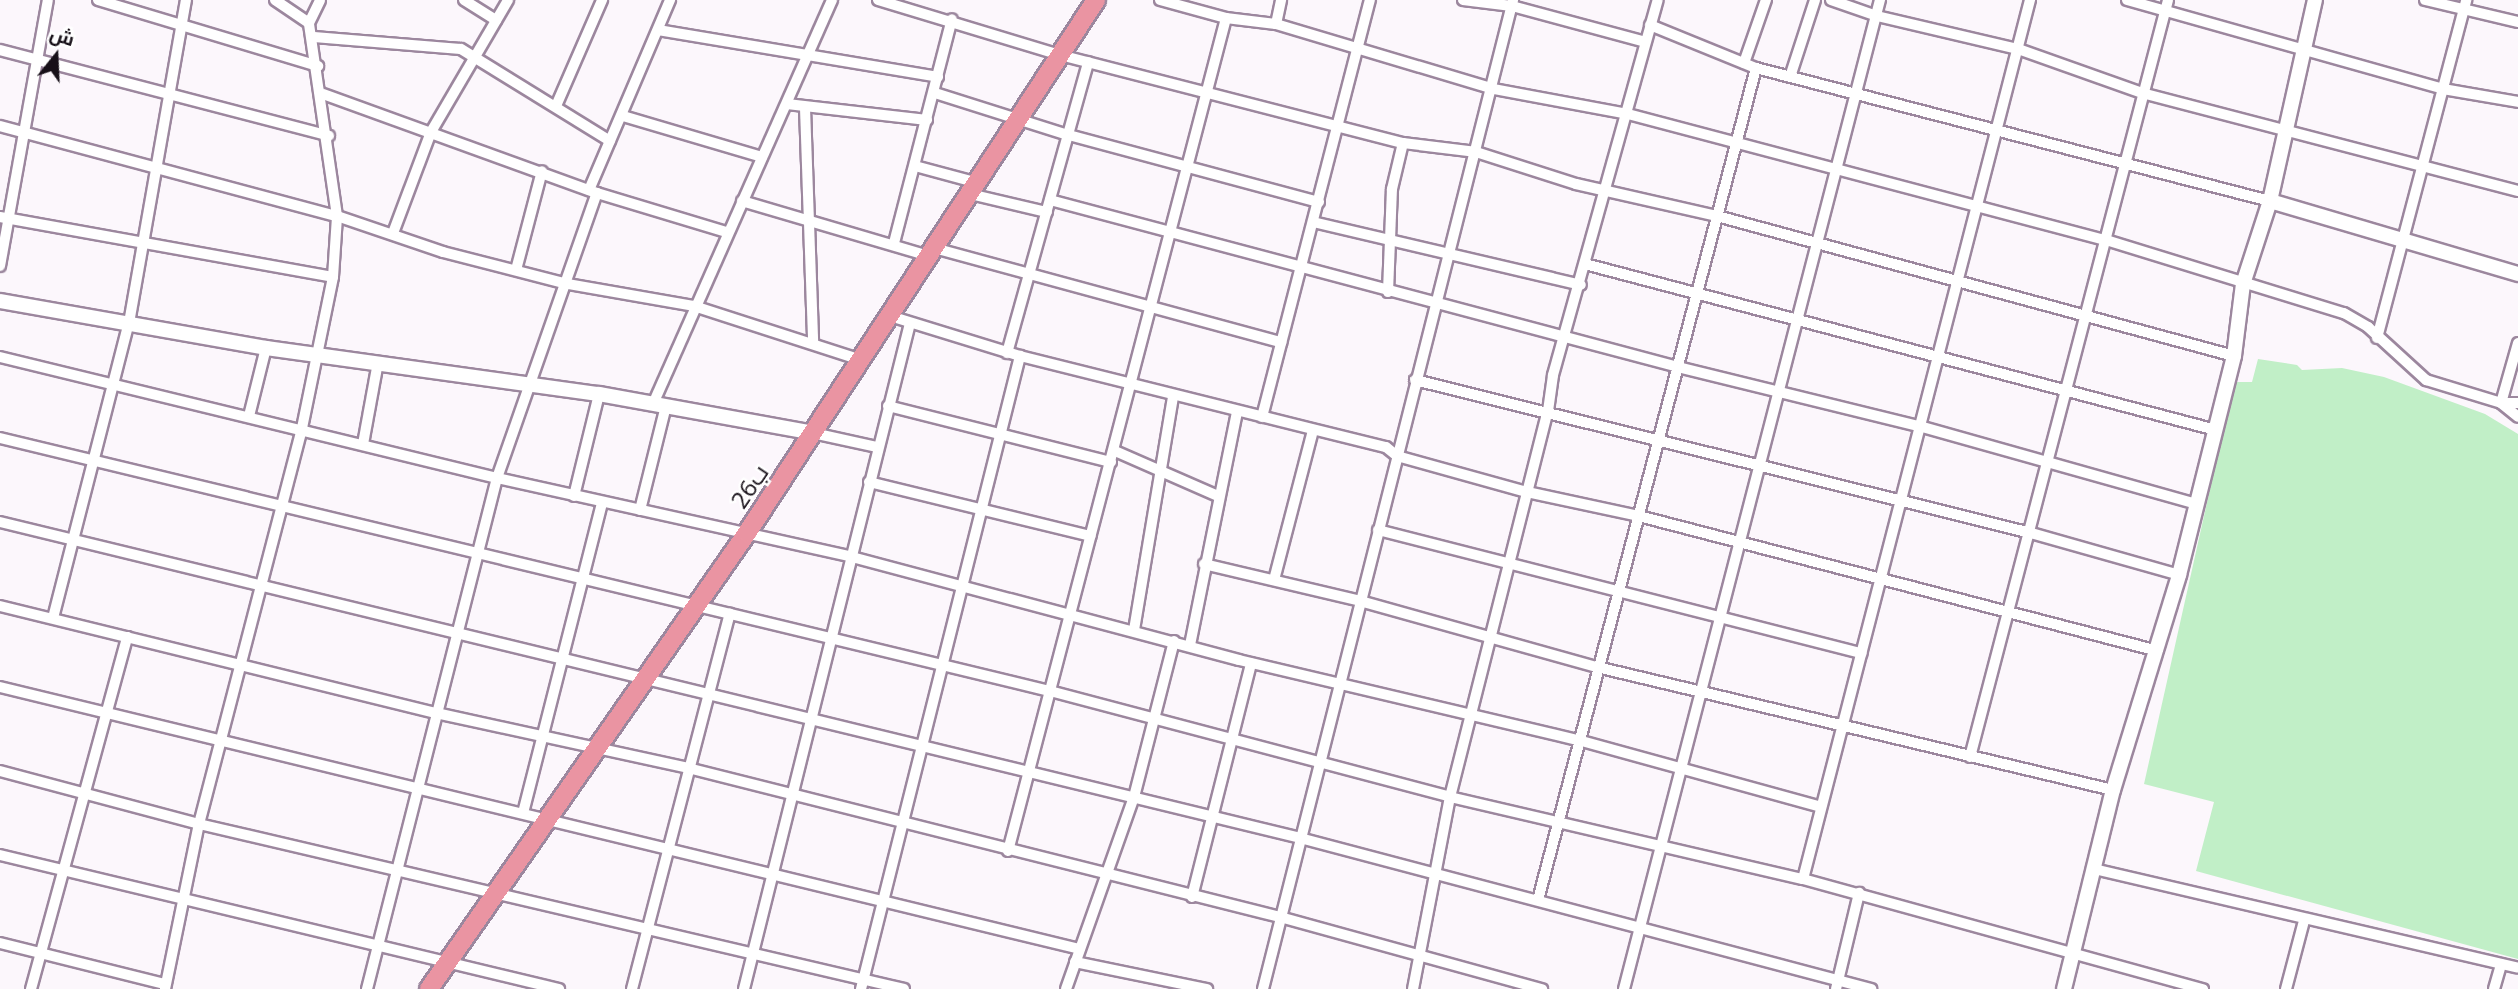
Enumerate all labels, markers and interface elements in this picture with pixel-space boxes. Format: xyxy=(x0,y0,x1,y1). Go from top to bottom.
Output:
text: ش xyxy=(47,20,78,52)
north arrow xyxy=(21,21,91,91)
street label: 26ب xyxy=(724,459,774,513)

